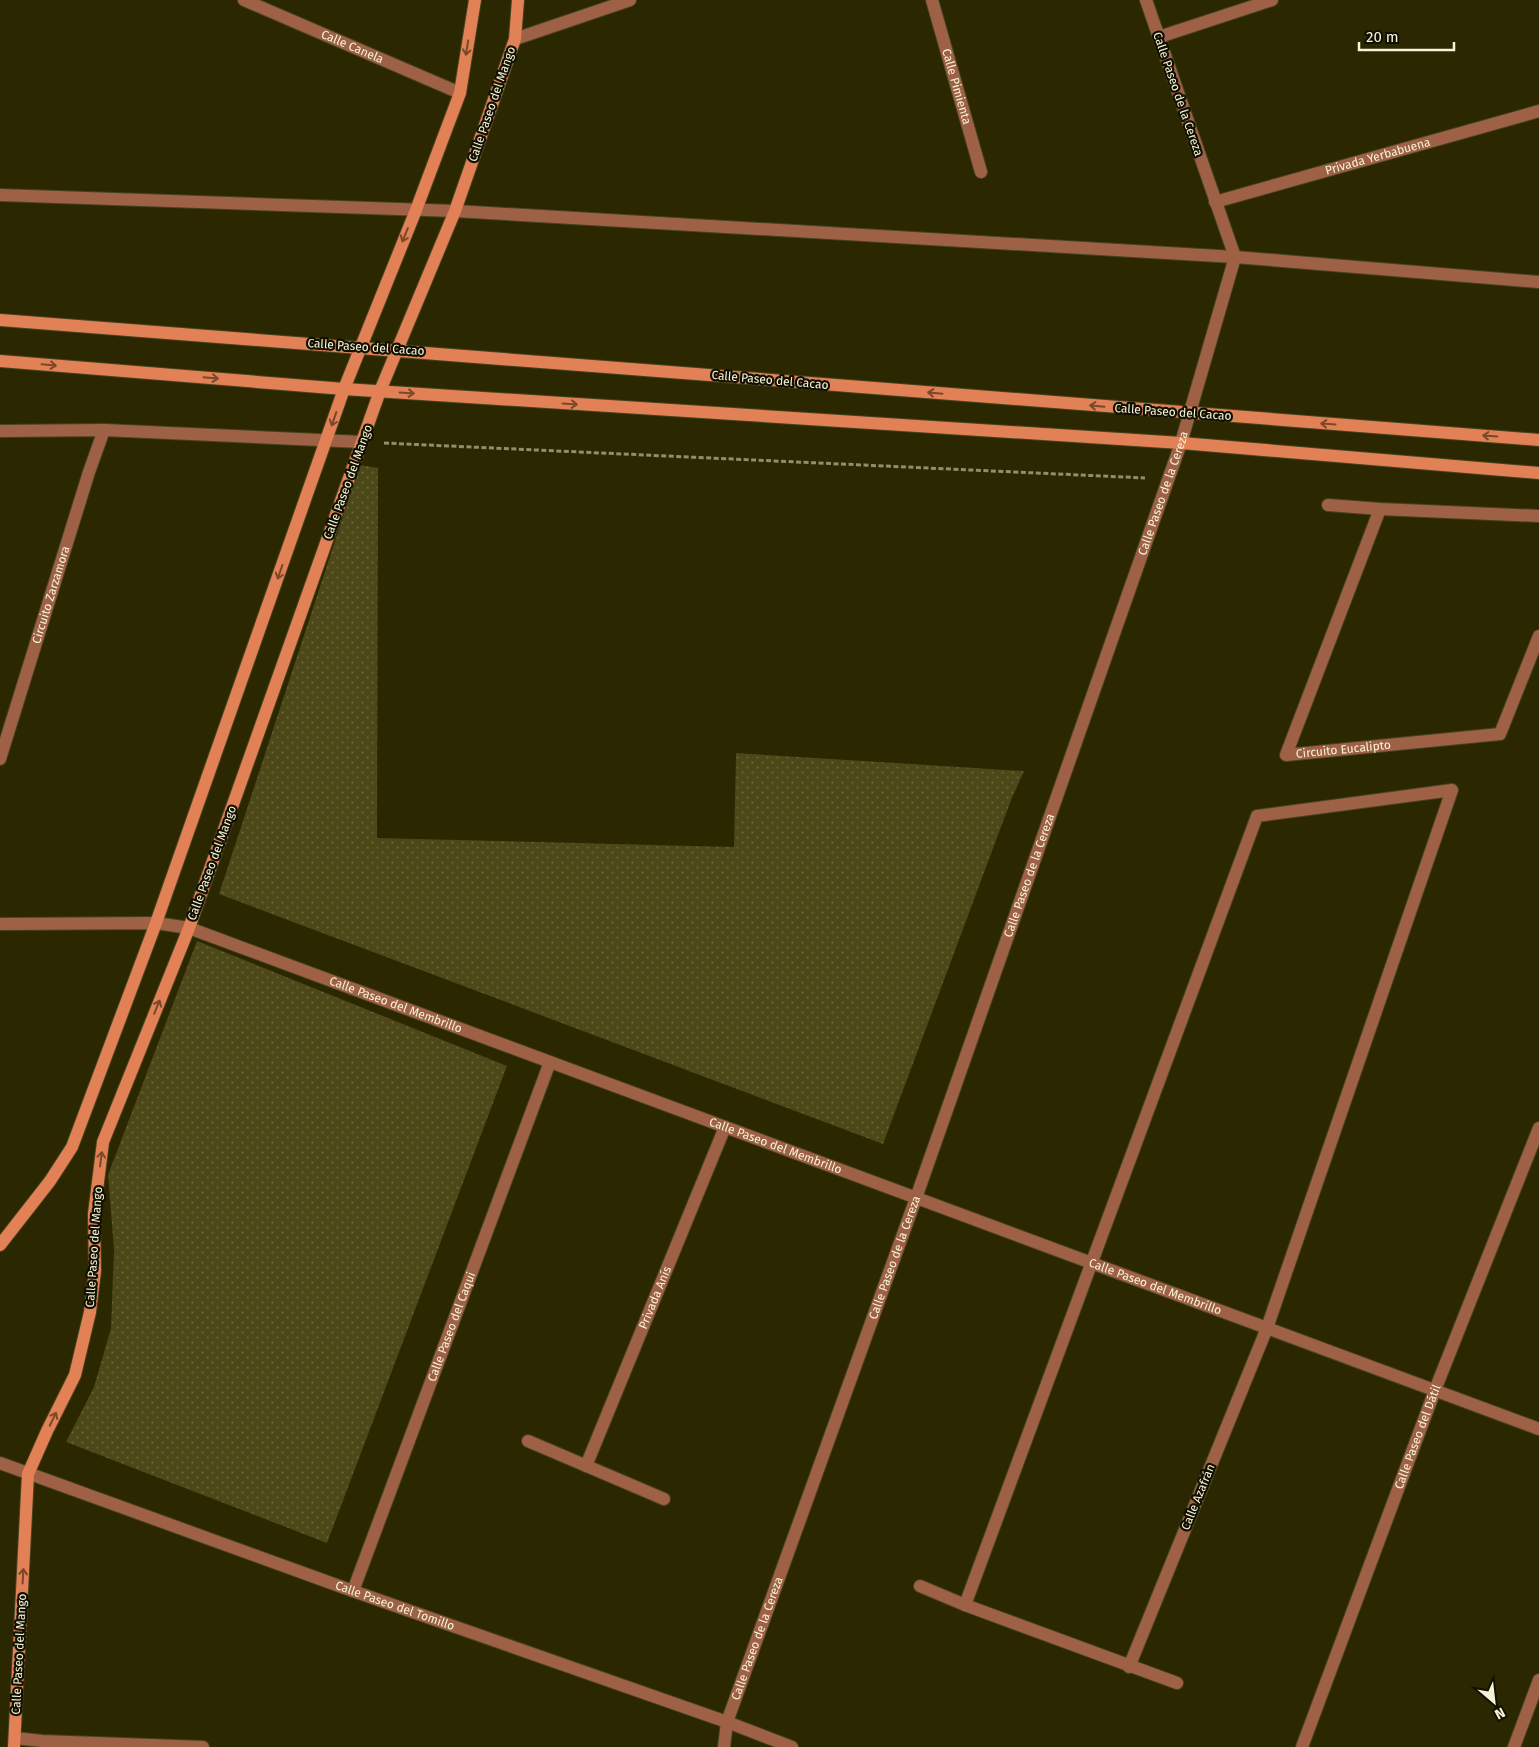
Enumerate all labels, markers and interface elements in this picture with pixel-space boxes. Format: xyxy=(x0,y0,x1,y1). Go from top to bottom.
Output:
scale bar xyxy=(1359,20,1454,52)
street label: Calle Canela xyxy=(319,27,386,66)
text: 20 m xyxy=(1366,28,1399,46)
street label: Calle Paseo de la Cereza xyxy=(1150,30,1206,158)
one-way arrow xyxy=(462,40,472,56)
street label: Calle Paseo del Mango xyxy=(466,44,518,164)
street label: Calle Pimienta xyxy=(939,47,974,126)
street label: Privada Yerbabuena xyxy=(1323,135,1432,178)
one-way arrow xyxy=(400,227,410,242)
street label: Calle Paseo del Cacao xyxy=(307,336,425,358)
one-way arrow xyxy=(40,360,56,370)
street label: Calle Paseo del Cacao xyxy=(711,368,829,392)
one-way arrow xyxy=(202,373,218,383)
one-way arrow xyxy=(927,388,943,398)
one-way arrow xyxy=(399,389,415,398)
one-way arrow xyxy=(561,399,577,408)
one-way arrow xyxy=(1089,401,1105,411)
street label: Calle Paseo del Cacao xyxy=(1114,401,1232,423)
one-way arrow xyxy=(329,411,338,426)
one-way arrow xyxy=(1321,419,1337,429)
street label: Calle Paseo del Mango xyxy=(321,423,375,541)
street label: Calle Paseo de la Cereza xyxy=(1135,430,1191,557)
one-way arrow xyxy=(1483,431,1499,441)
street label: Circuito Zarzamora xyxy=(29,544,73,645)
one-way arrow xyxy=(274,564,284,580)
street label: Circuito Eucalipto xyxy=(1295,738,1391,761)
street label: Calle Paseo del Mango xyxy=(185,804,239,922)
street label: Calle Paseo de la Cereza xyxy=(1001,812,1057,939)
street label: Calle Paseo del Membrillo xyxy=(327,974,464,1036)
one-way arrow xyxy=(153,1000,162,1015)
street label: Calle Paseo del Membrillo xyxy=(707,1115,844,1177)
one-way arrow xyxy=(96,1151,106,1167)
street label: Calle Paseo del Mango xyxy=(83,1186,105,1308)
street label: Calle Paseo de la Cereza xyxy=(866,1194,923,1321)
street label: Calle Paseo del Membrillo xyxy=(1087,1256,1224,1318)
street label: Privada Anís xyxy=(636,1264,674,1331)
street label: Calle Paseo del Caqui xyxy=(425,1270,478,1384)
street label: Calle Paseo del Dátil xyxy=(1392,1382,1444,1491)
one-way arrow xyxy=(49,1412,58,1427)
street label: Calle Azafrán xyxy=(1178,1462,1218,1532)
one-way arrow xyxy=(18,1568,28,1584)
street label: Calle Paseo de la Cereza xyxy=(728,1575,786,1702)
street label: Calle Paseo del Tomillo xyxy=(333,1578,457,1633)
street label: Calle Paseo del Mango xyxy=(9,1593,29,1715)
north arrow xyxy=(1469,1677,1519,1727)
text: N xyxy=(1492,1703,1508,1723)

